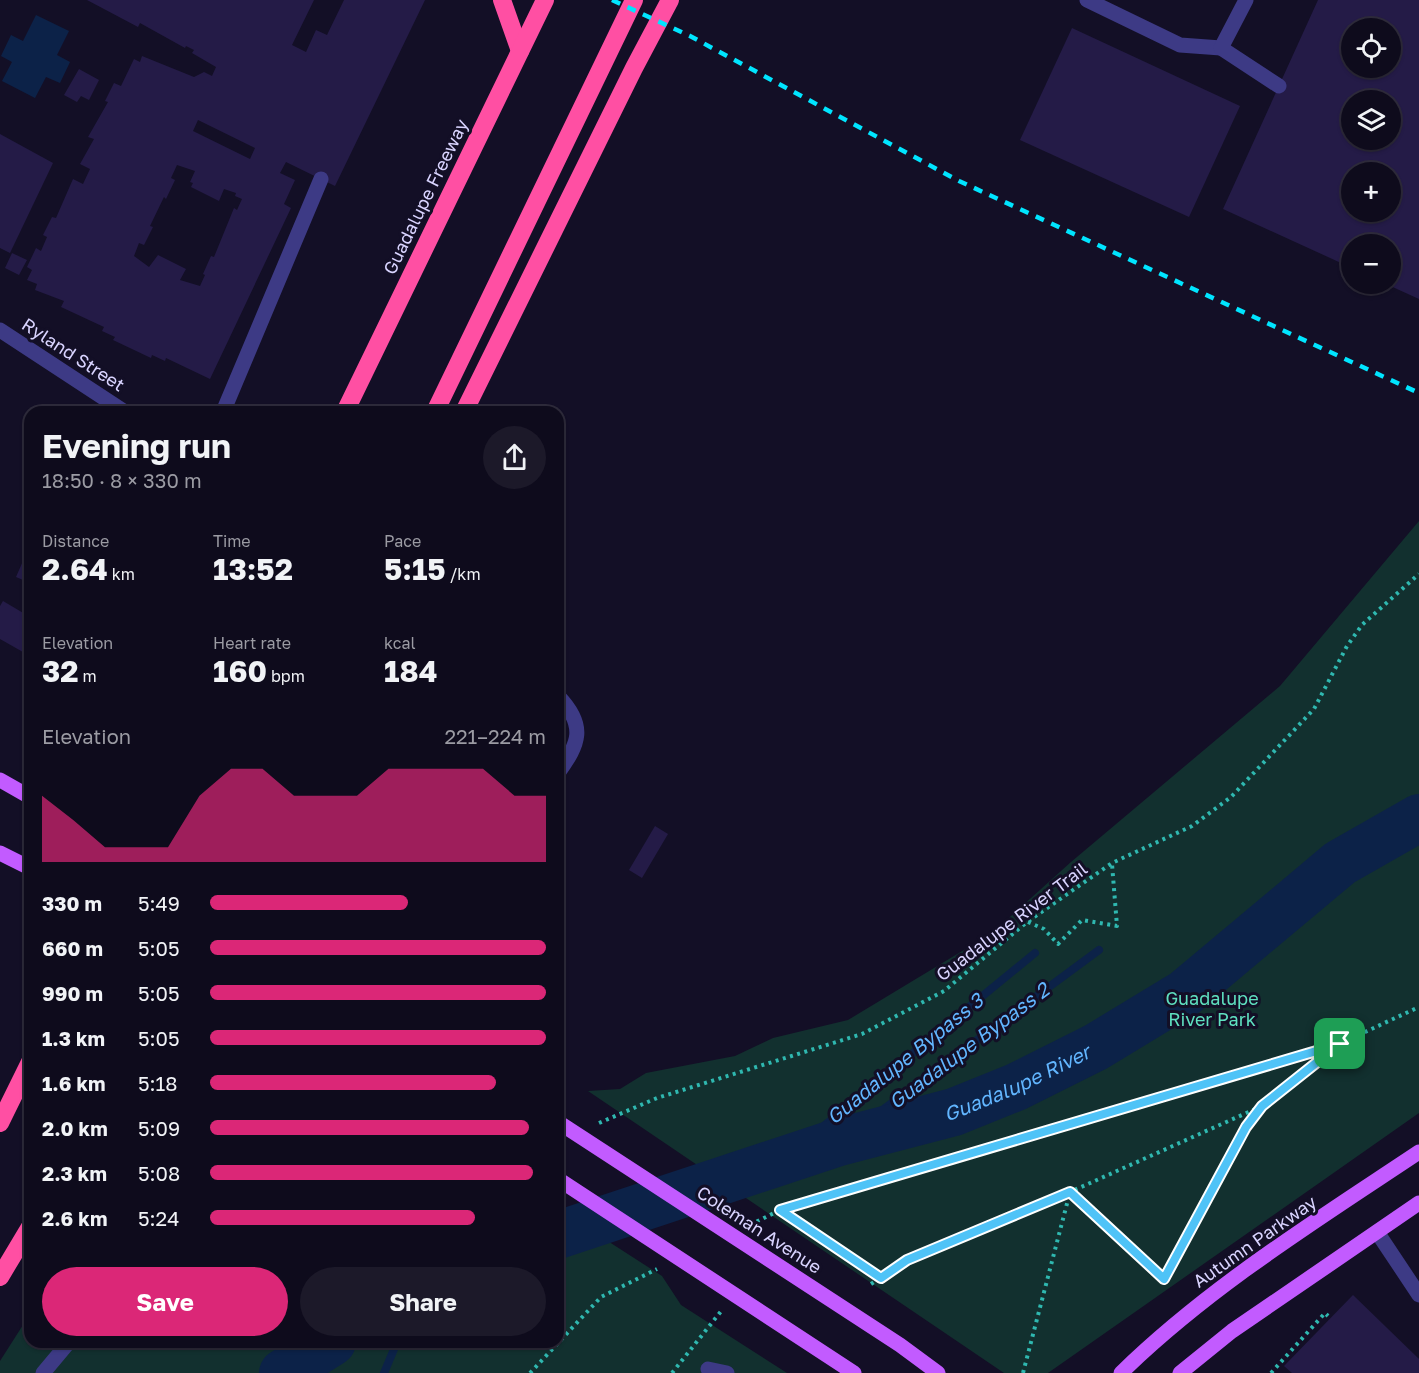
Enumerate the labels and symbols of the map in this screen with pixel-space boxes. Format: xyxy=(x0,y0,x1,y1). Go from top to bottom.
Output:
street label: Guadalupe Freeway xyxy=(378,115,472,278)
street label: Ryland Street xyxy=(18,313,129,396)
street label: Guadalupe River Trail xyxy=(931,857,1091,985)
water label: Guadalupe Bypass 2 xyxy=(884,976,1056,1114)
water label: Guadalupe Bypass 3 xyxy=(821,986,990,1129)
park label: Guadalupe River Park xyxy=(1165,987,1259,1030)
pin xyxy=(1314,1018,1365,1069)
water label: Guadalupe River xyxy=(941,1038,1096,1125)
street label: Coleman Avenue xyxy=(693,1181,826,1278)
street label: Autumn Parkway xyxy=(1189,1190,1320,1292)

